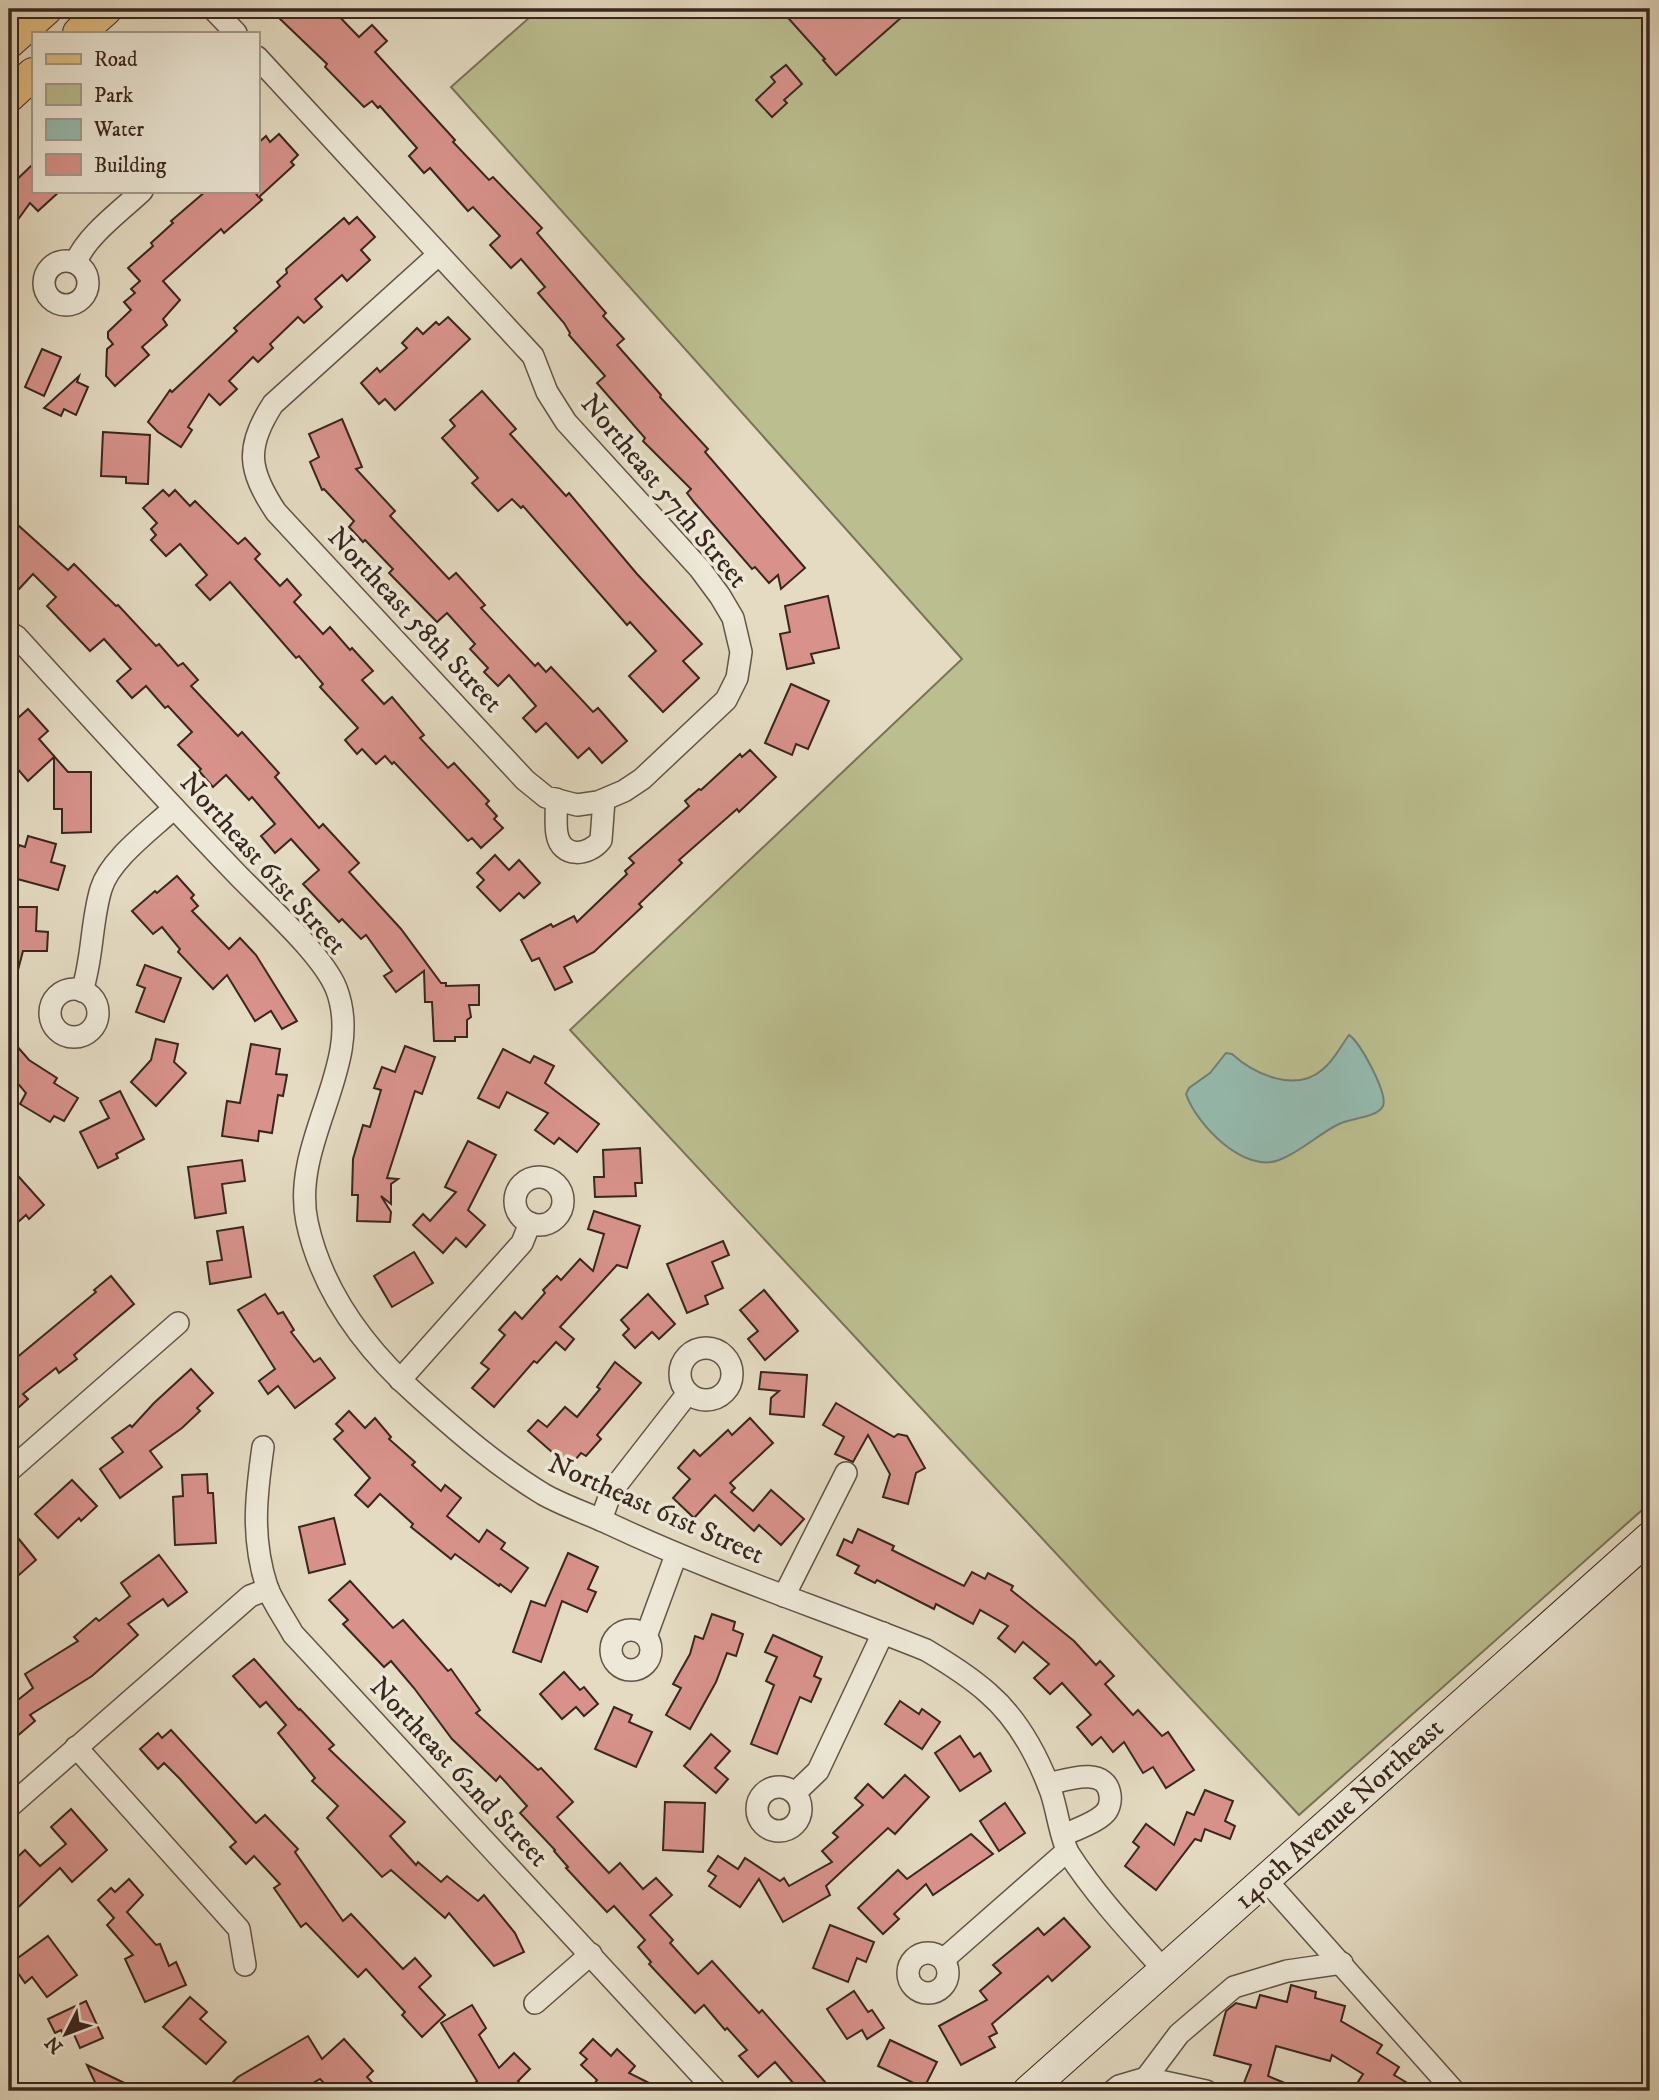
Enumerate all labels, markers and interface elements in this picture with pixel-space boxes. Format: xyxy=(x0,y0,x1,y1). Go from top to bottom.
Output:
legend xyxy=(32,32,259,192)
text: Road xyxy=(94,47,138,73)
text: Park xyxy=(94,83,134,109)
text: Water xyxy=(93,117,144,143)
text: Building xyxy=(94,153,167,179)
street label: Northeast 57th Street xyxy=(573,387,755,595)
street label: Northeast 58th Street xyxy=(320,520,510,720)
street label: Northeast 61st Street xyxy=(172,766,354,962)
street label: Northeast 61st Street xyxy=(542,1446,770,1572)
street label: Northeast 62nd Street xyxy=(362,1670,556,1874)
street label: 140th Avenue Northeast xyxy=(1227,1711,1451,1917)
north arrow xyxy=(32,1998,102,2068)
text: N xyxy=(40,2031,68,2058)

